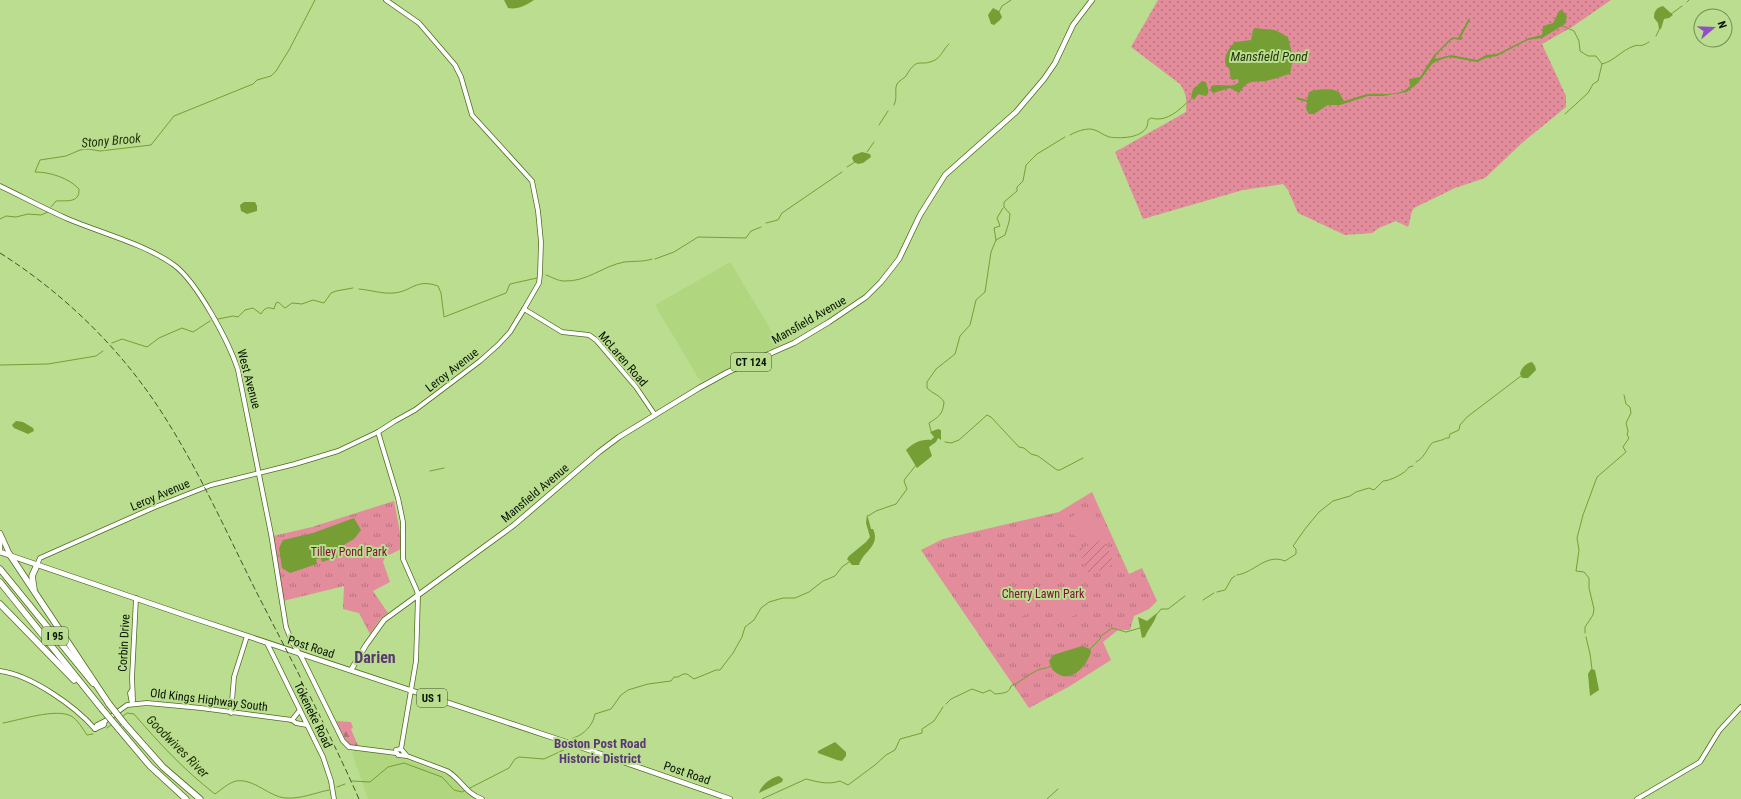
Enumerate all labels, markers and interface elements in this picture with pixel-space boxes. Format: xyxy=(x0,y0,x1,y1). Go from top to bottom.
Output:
north arrow xyxy=(1693,8,1733,48)
text: N xyxy=(1715,20,1729,30)
water label: Mansfield Pond xyxy=(1230,49,1308,64)
water label: Stony Brook xyxy=(81,130,142,151)
street label: Mansfield Avenue xyxy=(769,293,849,347)
street label: McLaren Road xyxy=(595,329,651,389)
street label: Leroy Avenue xyxy=(423,345,481,395)
street label: West Avenue xyxy=(234,348,264,411)
road number: CT 124 xyxy=(731,353,771,371)
street label: Mansfield Avenue xyxy=(498,461,572,525)
street label: Leroy Avenue xyxy=(128,476,192,514)
park label: Tilley Pond Park xyxy=(311,545,388,559)
park label: Cherry Lawn Park xyxy=(1002,587,1085,601)
street label: Corbin Drive xyxy=(116,613,133,672)
road number: I 95 xyxy=(42,627,68,645)
street label: Post Road xyxy=(286,633,336,661)
district label: Darien xyxy=(354,648,396,667)
street label: Tokeneke Road xyxy=(291,680,335,750)
street label: Old Kings Highway South xyxy=(149,686,269,714)
road number: US 1 xyxy=(417,689,447,707)
water label: Goodwives River xyxy=(143,712,213,781)
district label: Boston Post Road Historic District xyxy=(554,736,646,766)
street label: Post Road xyxy=(662,758,712,788)

